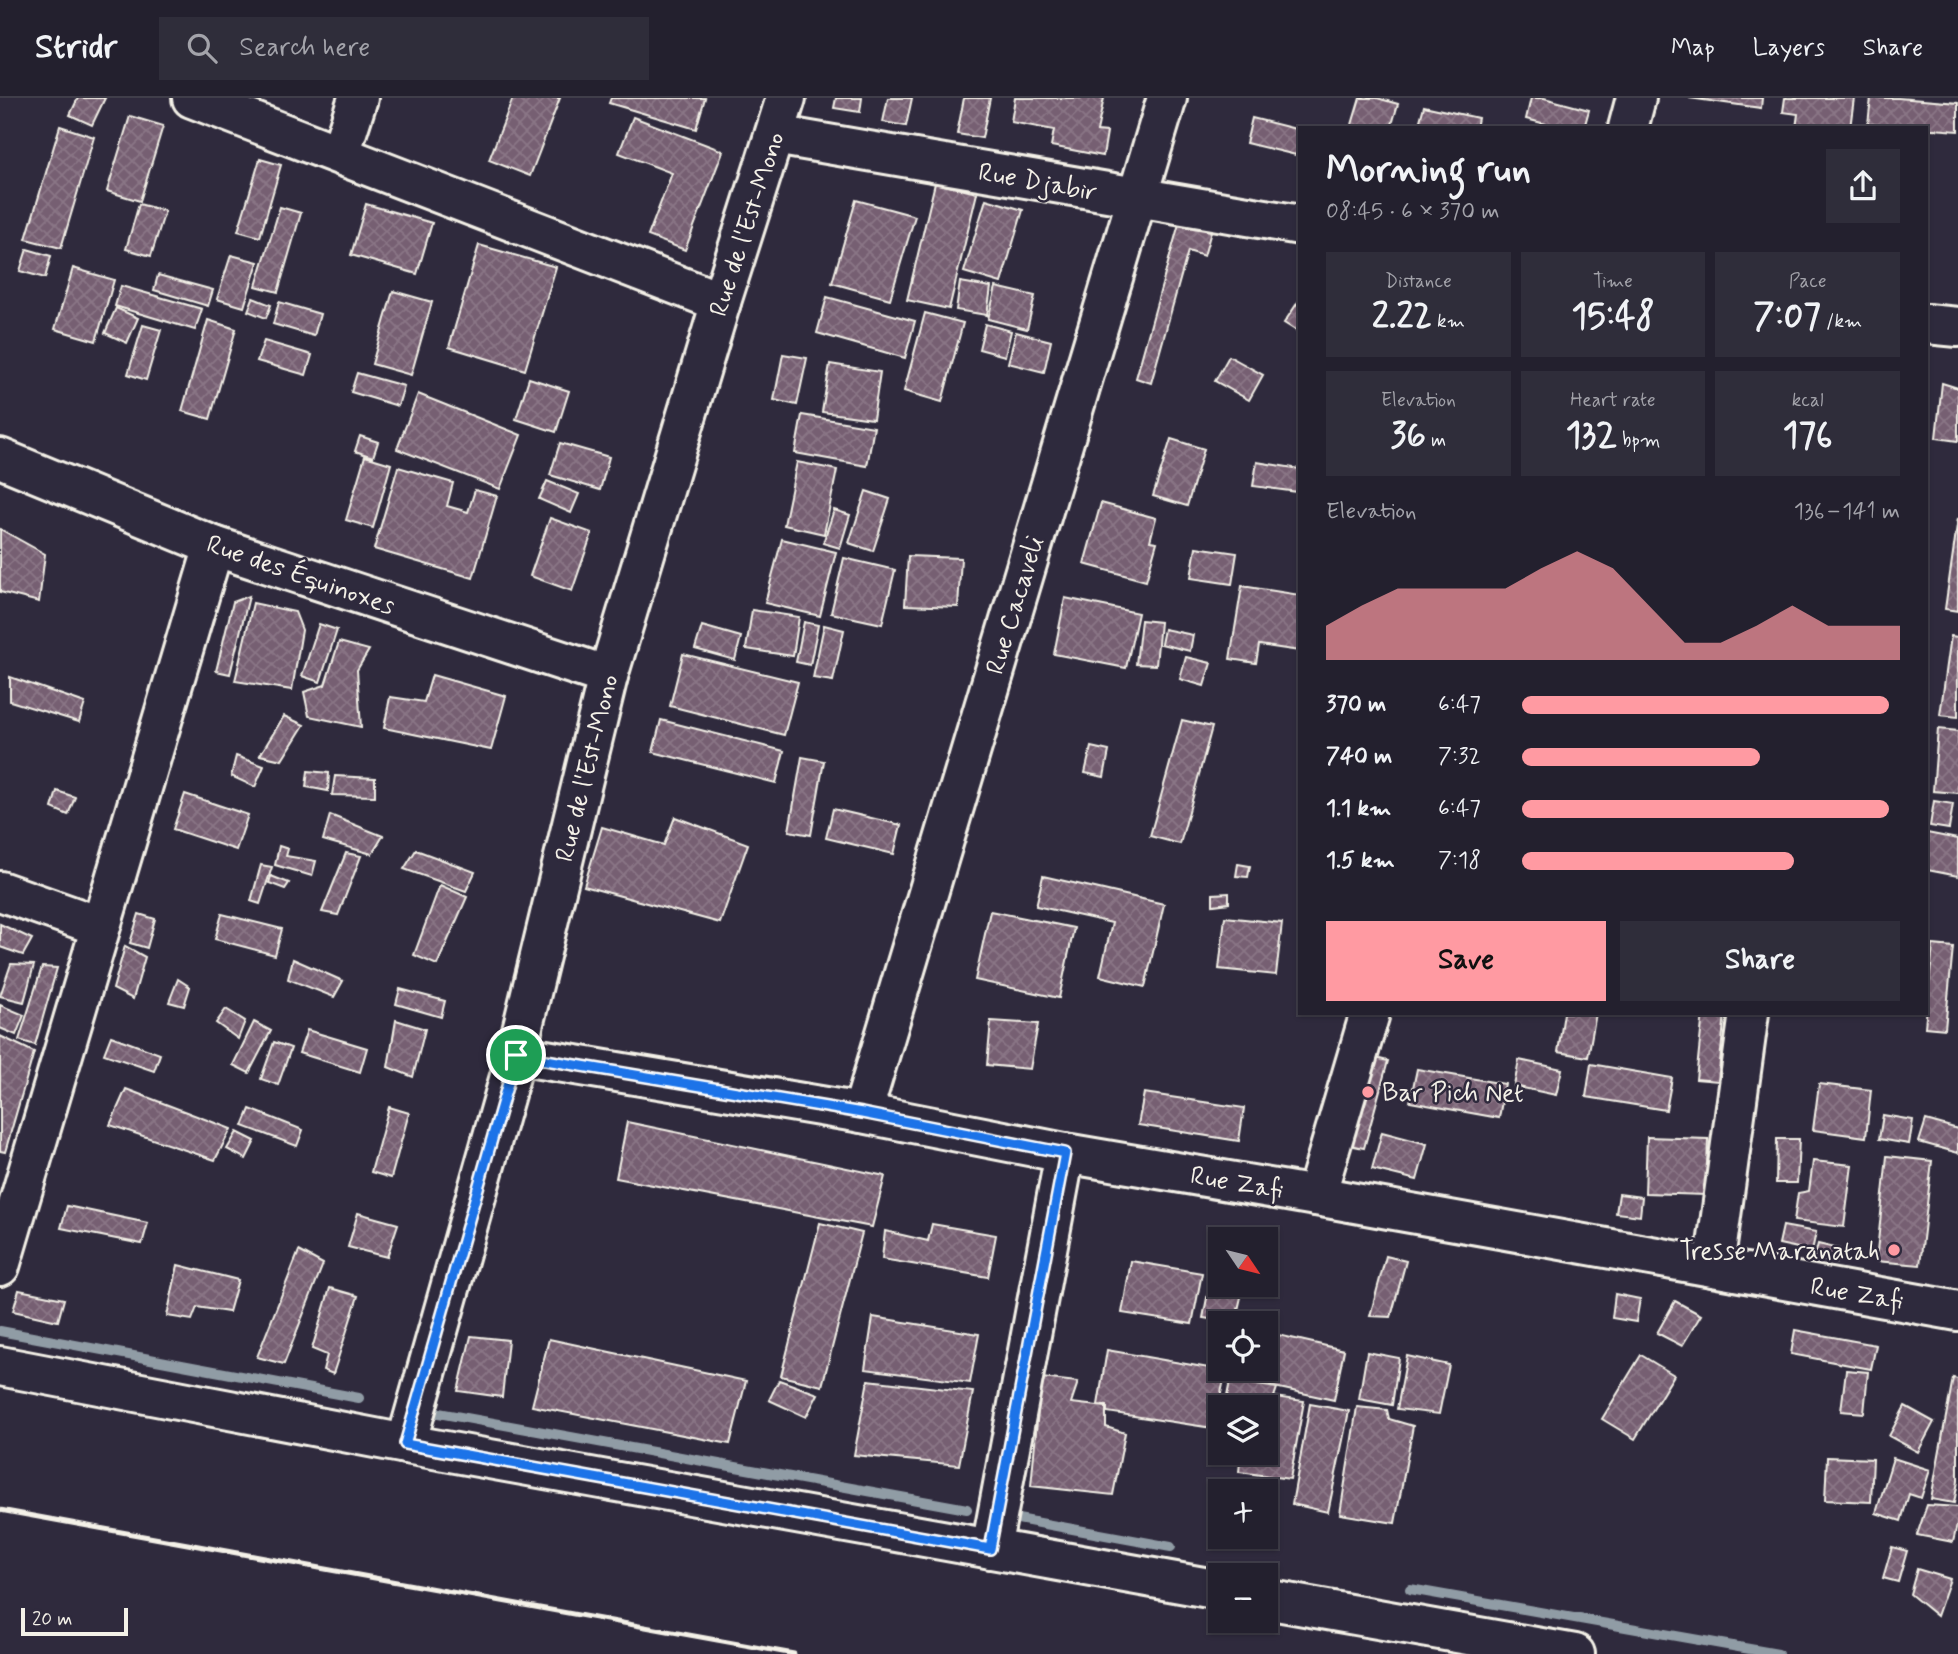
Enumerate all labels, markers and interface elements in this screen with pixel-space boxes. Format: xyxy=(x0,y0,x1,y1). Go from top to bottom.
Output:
search box xyxy=(159,17,649,80)
text: Stridr xyxy=(35,26,117,70)
icon: search xyxy=(183,29,221,67)
text: Search here xyxy=(239,31,370,65)
text: Map xyxy=(1671,33,1715,64)
text: Layers xyxy=(1753,33,1825,64)
text: Share xyxy=(1863,33,1923,64)
street label: Rue de l'Est-Mono xyxy=(702,128,794,321)
text: Morning run xyxy=(1326,146,1531,195)
button: share xyxy=(1826,149,1900,223)
street label: Rue Djabir xyxy=(976,156,1100,210)
text: 08:45 · 6 × 370 m xyxy=(1326,197,1500,227)
text: Distance xyxy=(1385,269,1452,294)
text: Time xyxy=(1593,269,1633,294)
text: Pace xyxy=(1789,269,1827,294)
text: 2.22 xyxy=(1372,294,1432,340)
text: 15:48 xyxy=(1571,294,1655,340)
text: 7:07 xyxy=(1753,294,1821,340)
text: km xyxy=(1432,309,1465,334)
text: /km xyxy=(1821,309,1862,334)
text: Elevation xyxy=(1381,388,1456,413)
text: Heart rate xyxy=(1570,388,1656,413)
text: kcal xyxy=(1792,388,1824,413)
text: 36 xyxy=(1391,413,1426,459)
text: 132 xyxy=(1566,413,1617,459)
text: 176 xyxy=(1783,413,1833,459)
text: m xyxy=(1426,428,1446,453)
text: bpm xyxy=(1617,428,1660,453)
text: Elevation xyxy=(1326,497,1417,527)
text: 136–141 m xyxy=(1794,497,1900,527)
street label: Rue des Équinoxes xyxy=(202,526,400,624)
street label: Rue Cacaveli xyxy=(979,532,1053,679)
street label: Rue de l'Est-Mono xyxy=(548,671,628,866)
text: 370 m xyxy=(1326,690,1386,720)
text: 6:47 xyxy=(1438,690,1481,720)
text: 740 m xyxy=(1326,742,1392,772)
text: 7:32 xyxy=(1438,742,1481,772)
text: 1.1 km xyxy=(1326,794,1391,824)
text: 6:47 xyxy=(1438,794,1481,824)
text: 1.5 km xyxy=(1326,846,1395,876)
text: 7:18 xyxy=(1438,846,1481,876)
button: Save xyxy=(1326,921,1606,1001)
button: Share xyxy=(1620,921,1900,1001)
pin xyxy=(486,1025,546,1085)
icon: arrive xyxy=(497,1036,535,1074)
place label: Bar Pich Net xyxy=(1382,1077,1524,1111)
marker: Bar Pich Net xyxy=(1360,1084,1376,1100)
street label: Rue Zafi xyxy=(1188,1159,1286,1209)
north arrow xyxy=(1208,1227,1278,1297)
map controls xyxy=(1208,1227,1278,1633)
place label: Tresse Maranatah xyxy=(1679,1235,1880,1269)
marker: Tresse Maranatah xyxy=(1886,1242,1902,1258)
street label: Rue Zafi xyxy=(1808,1270,1906,1320)
button: locate xyxy=(1208,1311,1278,1381)
button: layers xyxy=(1208,1395,1278,1465)
button: + xyxy=(1208,1479,1278,1549)
button: − xyxy=(1208,1563,1278,1633)
scale bar xyxy=(21,1605,128,1637)
text: 20 m xyxy=(32,1607,72,1632)

